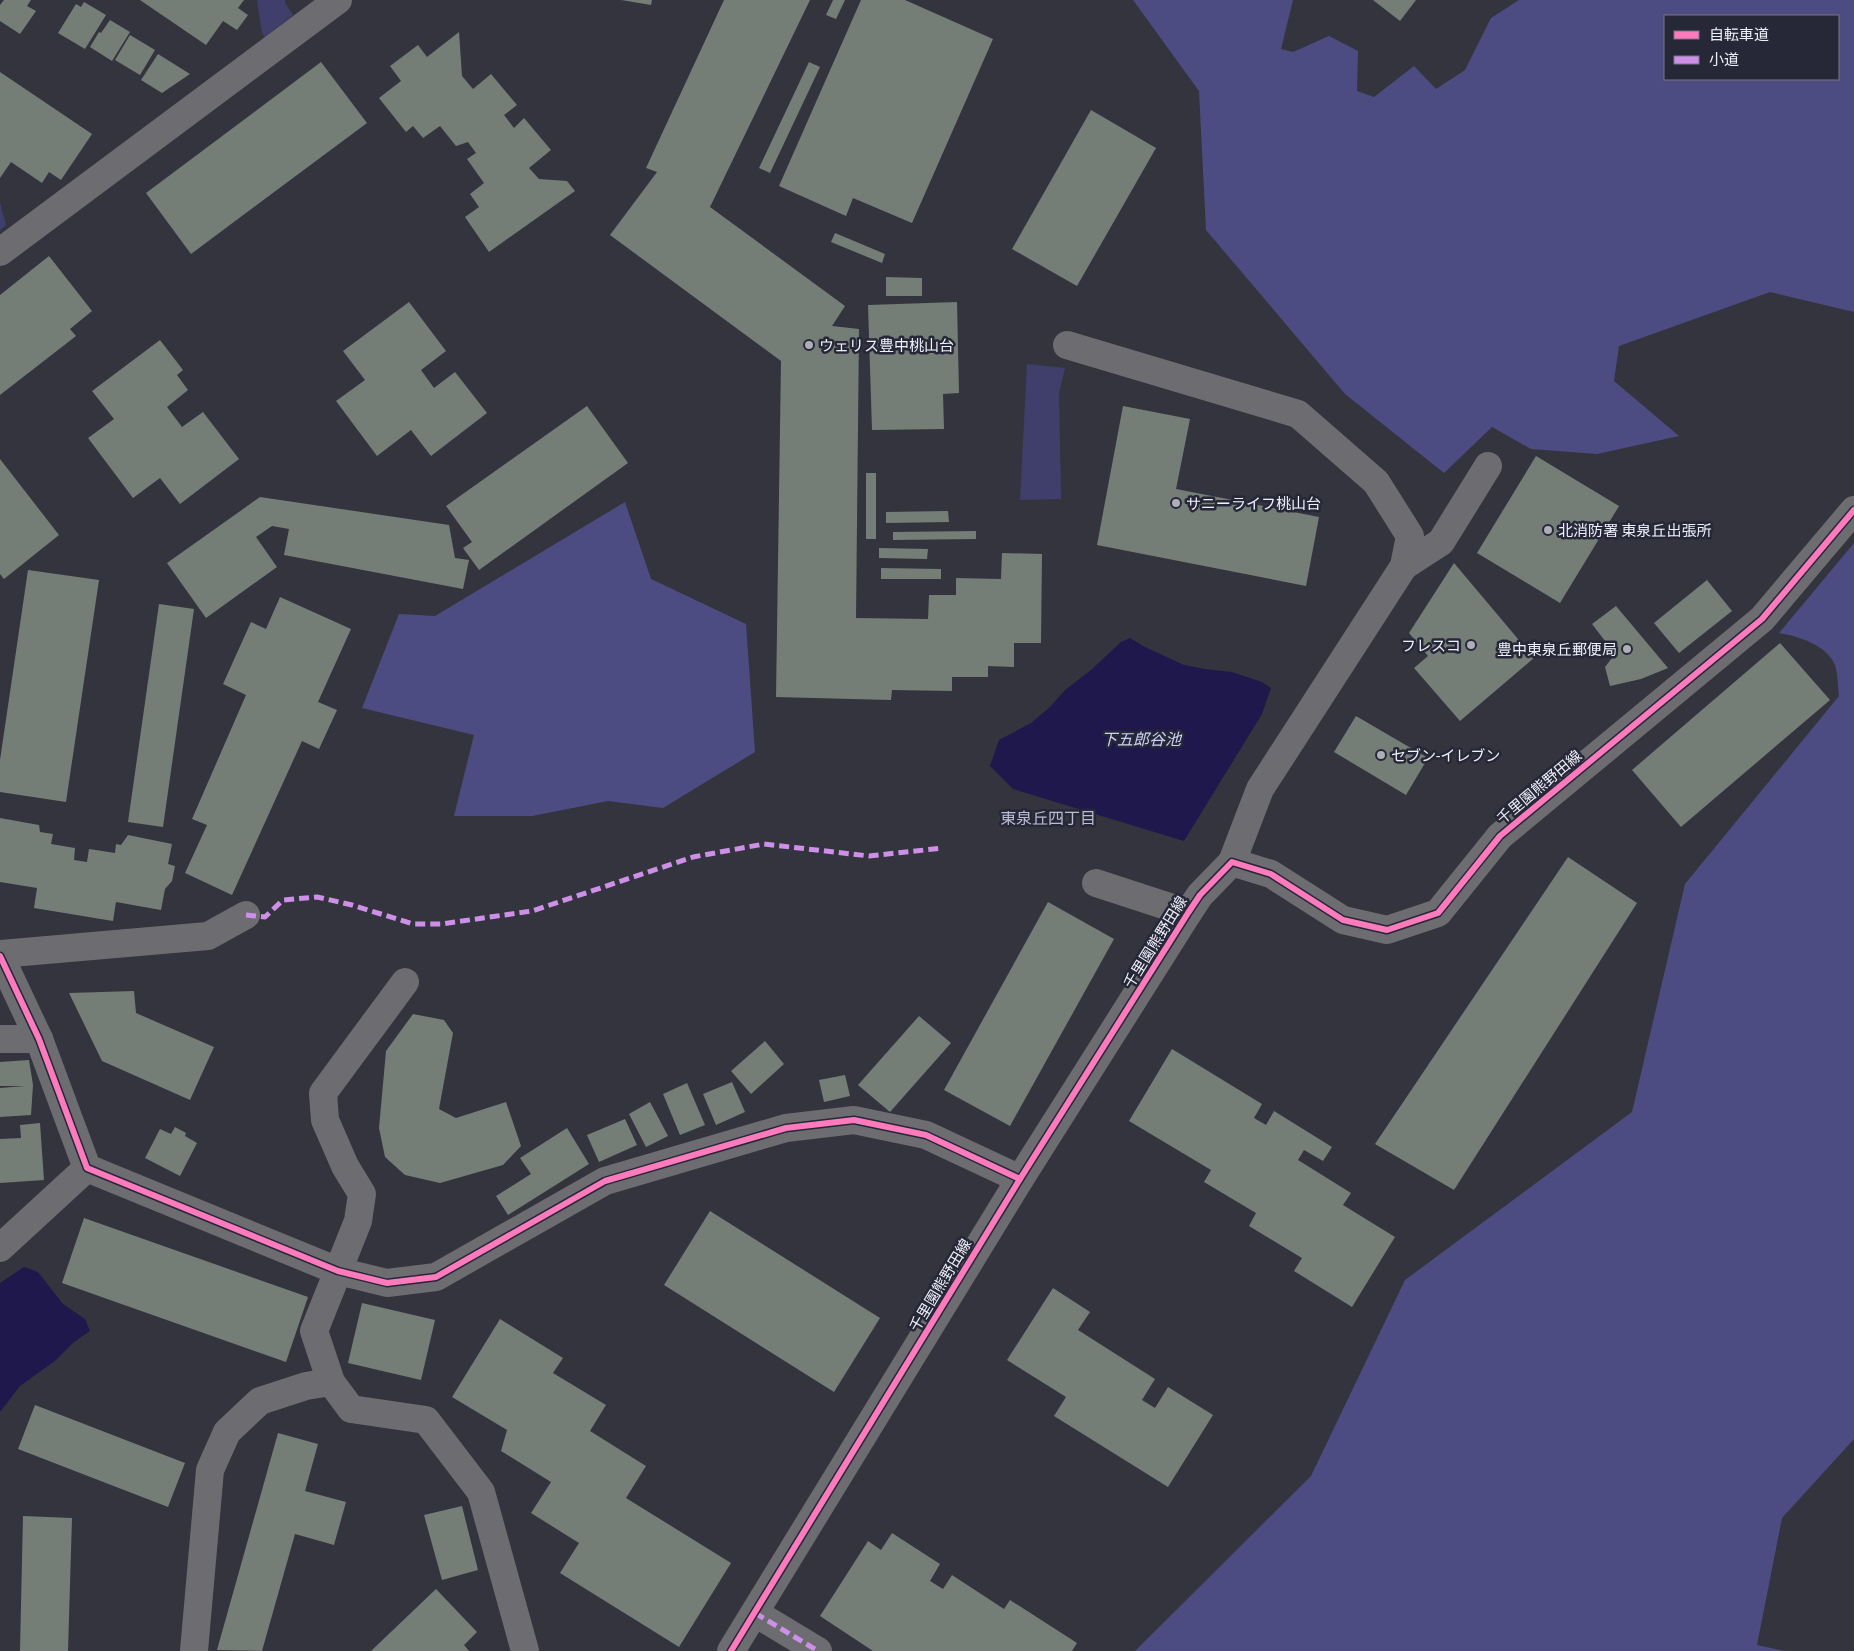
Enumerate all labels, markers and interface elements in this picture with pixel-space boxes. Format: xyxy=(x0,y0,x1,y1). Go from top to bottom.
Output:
legend xyxy=(1664,15,1839,80)
text: 自転車道 xyxy=(1709,26,1769,43)
text: 小道 xyxy=(1709,51,1739,68)
place label: ウェリス豊中桃山台 xyxy=(819,337,954,354)
marker: ウェリス豊中桃山台 xyxy=(803,339,815,351)
place label: サニーライフ桃山台 xyxy=(1186,495,1321,512)
marker: サニーライフ桃山台 xyxy=(1170,497,1182,509)
place label: 北消防署 東泉丘出張所 xyxy=(1558,522,1711,539)
marker: 北消防署 東泉丘出張所 xyxy=(1542,524,1554,536)
place label: フレスコ xyxy=(1401,637,1461,654)
marker: フレスコ xyxy=(1465,639,1477,651)
place label: 豊中東泉丘郵便局 xyxy=(1497,641,1617,658)
marker: 豊中東泉丘郵便局 xyxy=(1621,643,1633,655)
water label: 下五郎谷池 xyxy=(1101,730,1183,748)
place label: セブン-イレブン xyxy=(1391,747,1500,764)
street label: 千里園熊野田線 xyxy=(1493,747,1585,827)
marker: セブン-イレブン xyxy=(1375,749,1387,761)
district label: 東泉丘四丁目 xyxy=(1000,809,1096,827)
street label: 千里園熊野田線 xyxy=(1120,893,1190,991)
street label: 千里園熊野田線 xyxy=(906,1236,974,1334)

